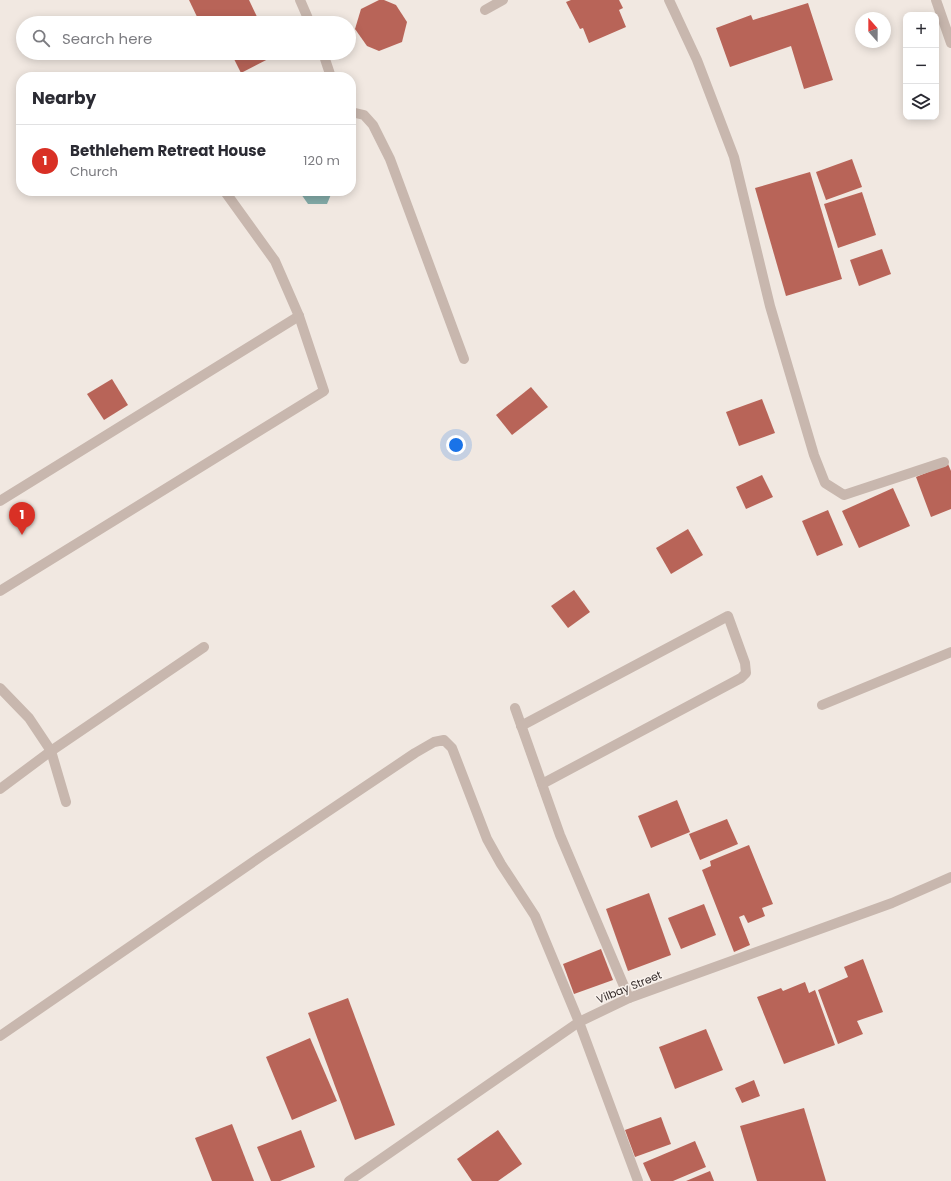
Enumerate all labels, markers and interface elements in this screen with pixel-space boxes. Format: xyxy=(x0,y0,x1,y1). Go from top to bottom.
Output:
north arrow xyxy=(855,12,891,48)
map controls xyxy=(903,12,939,120)
button: + xyxy=(903,12,939,48)
search box xyxy=(16,16,356,60)
icon: search xyxy=(30,27,52,49)
text: Search here xyxy=(62,28,152,49)
button: − xyxy=(903,48,939,84)
button: layers xyxy=(903,84,939,120)
text: Nearby xyxy=(32,86,96,110)
text: Bethlehem Retreat House xyxy=(70,140,266,161)
text: 1 xyxy=(43,151,47,170)
text: 120 m xyxy=(303,151,340,170)
text: Church xyxy=(70,162,118,181)
your location xyxy=(446,435,466,455)
pin: 1 xyxy=(9,502,35,535)
street label: Vilbay Street xyxy=(594,967,664,1007)

